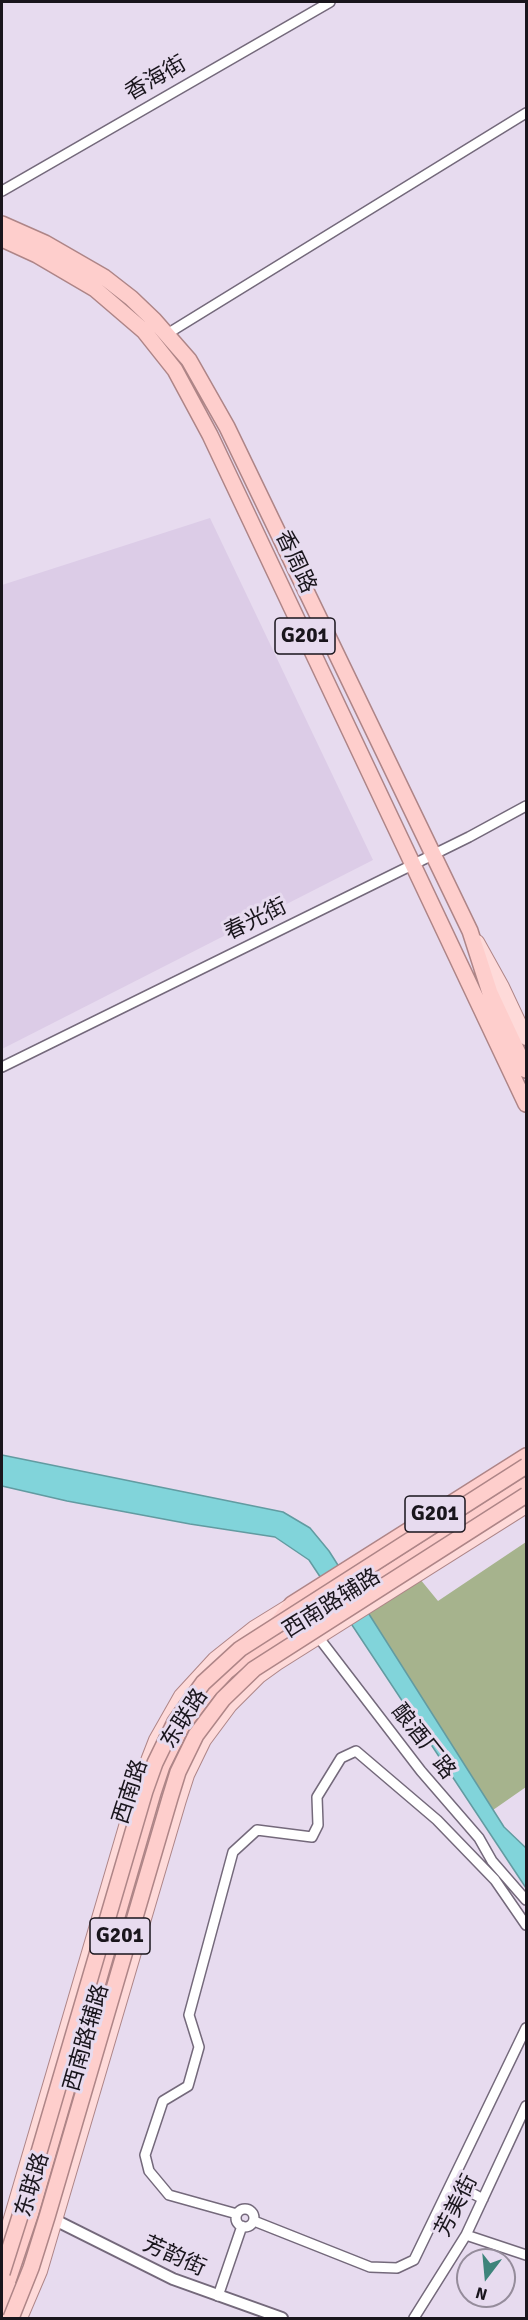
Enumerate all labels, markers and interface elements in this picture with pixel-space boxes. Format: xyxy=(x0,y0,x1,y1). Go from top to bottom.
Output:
street label: 香海街 xyxy=(121,51,191,107)
street label: 香周路 xyxy=(269,527,321,597)
road number: G201 xyxy=(275,618,335,654)
street label: 春光街 xyxy=(221,894,291,946)
road number: G201 xyxy=(405,1496,465,1532)
street label: 西南路辅路 xyxy=(278,1564,386,1644)
street label: 东联路 xyxy=(156,1684,214,1754)
street label: 酿酒厂路 xyxy=(386,1699,460,1785)
street label: 西南路 xyxy=(108,1757,154,1827)
road number: G201 xyxy=(90,1918,150,1954)
street label: 西南路辅路 xyxy=(59,1981,115,2095)
street label: 东联路 xyxy=(11,2150,55,2220)
street label: 芳美街 xyxy=(430,2171,484,2241)
street label: 芳韵街 xyxy=(138,2232,210,2282)
north arrow xyxy=(456,2248,516,2308)
text: N xyxy=(473,2282,490,2305)

